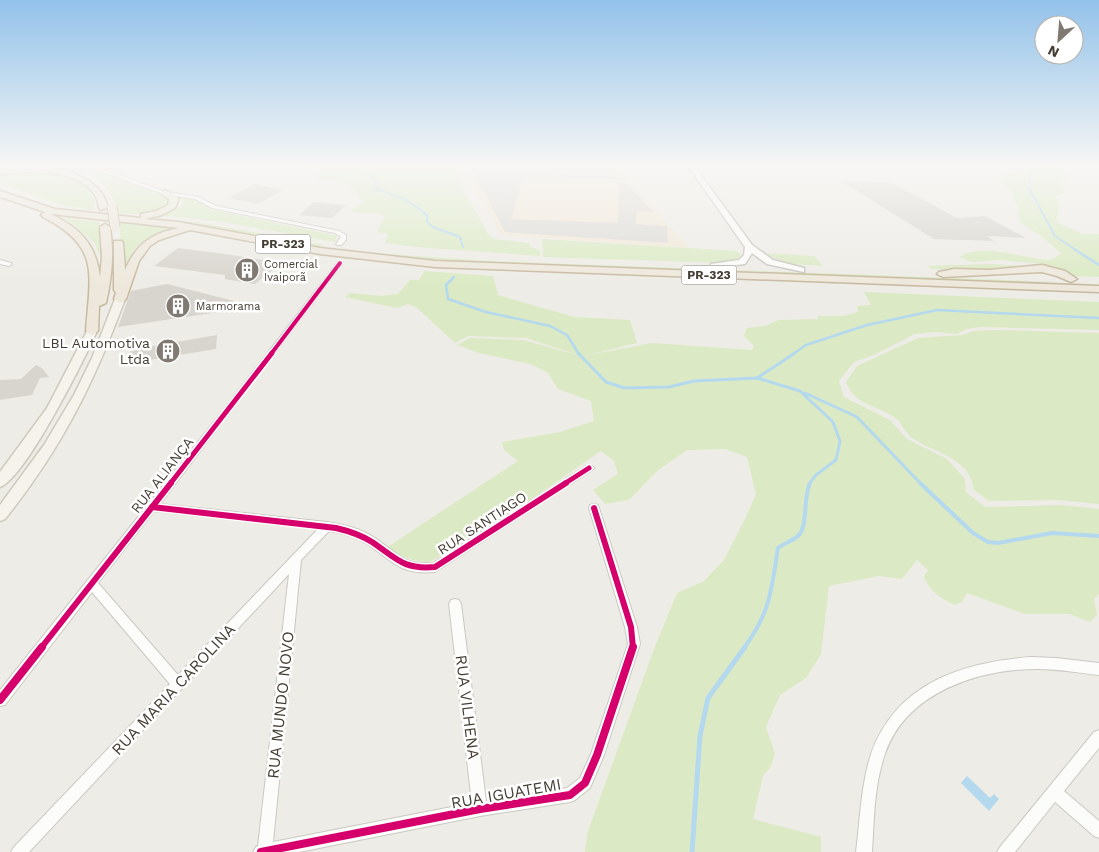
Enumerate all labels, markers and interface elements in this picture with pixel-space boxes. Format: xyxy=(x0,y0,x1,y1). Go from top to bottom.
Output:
north arrow xyxy=(1034,15,1084,65)
text: N xyxy=(1045,42,1061,61)
road number: PR-323 xyxy=(256,234,310,253)
building icon: Comercial Ivaiporã xyxy=(234,257,260,283)
place label: Comercial Ivaiporã xyxy=(264,258,319,284)
road number: PR-323 xyxy=(682,266,736,284)
building icon: Marmorama xyxy=(165,293,191,319)
place label: Marmorama xyxy=(196,300,260,313)
place label: LBL Automotiva Ltda xyxy=(42,335,150,367)
building icon: LBL Automotiva Ltda xyxy=(155,338,181,364)
street label: RUA ALIANÇA xyxy=(127,434,197,516)
street label: RUA SANTIAGO xyxy=(435,488,529,558)
street label: RUA MARIA CAROLINA xyxy=(108,619,239,759)
street label: RUA MUNDO NOVO xyxy=(263,630,298,780)
street label: RUA VILHENA xyxy=(452,654,483,761)
street label: RUA IGUATEMI xyxy=(449,774,563,813)

